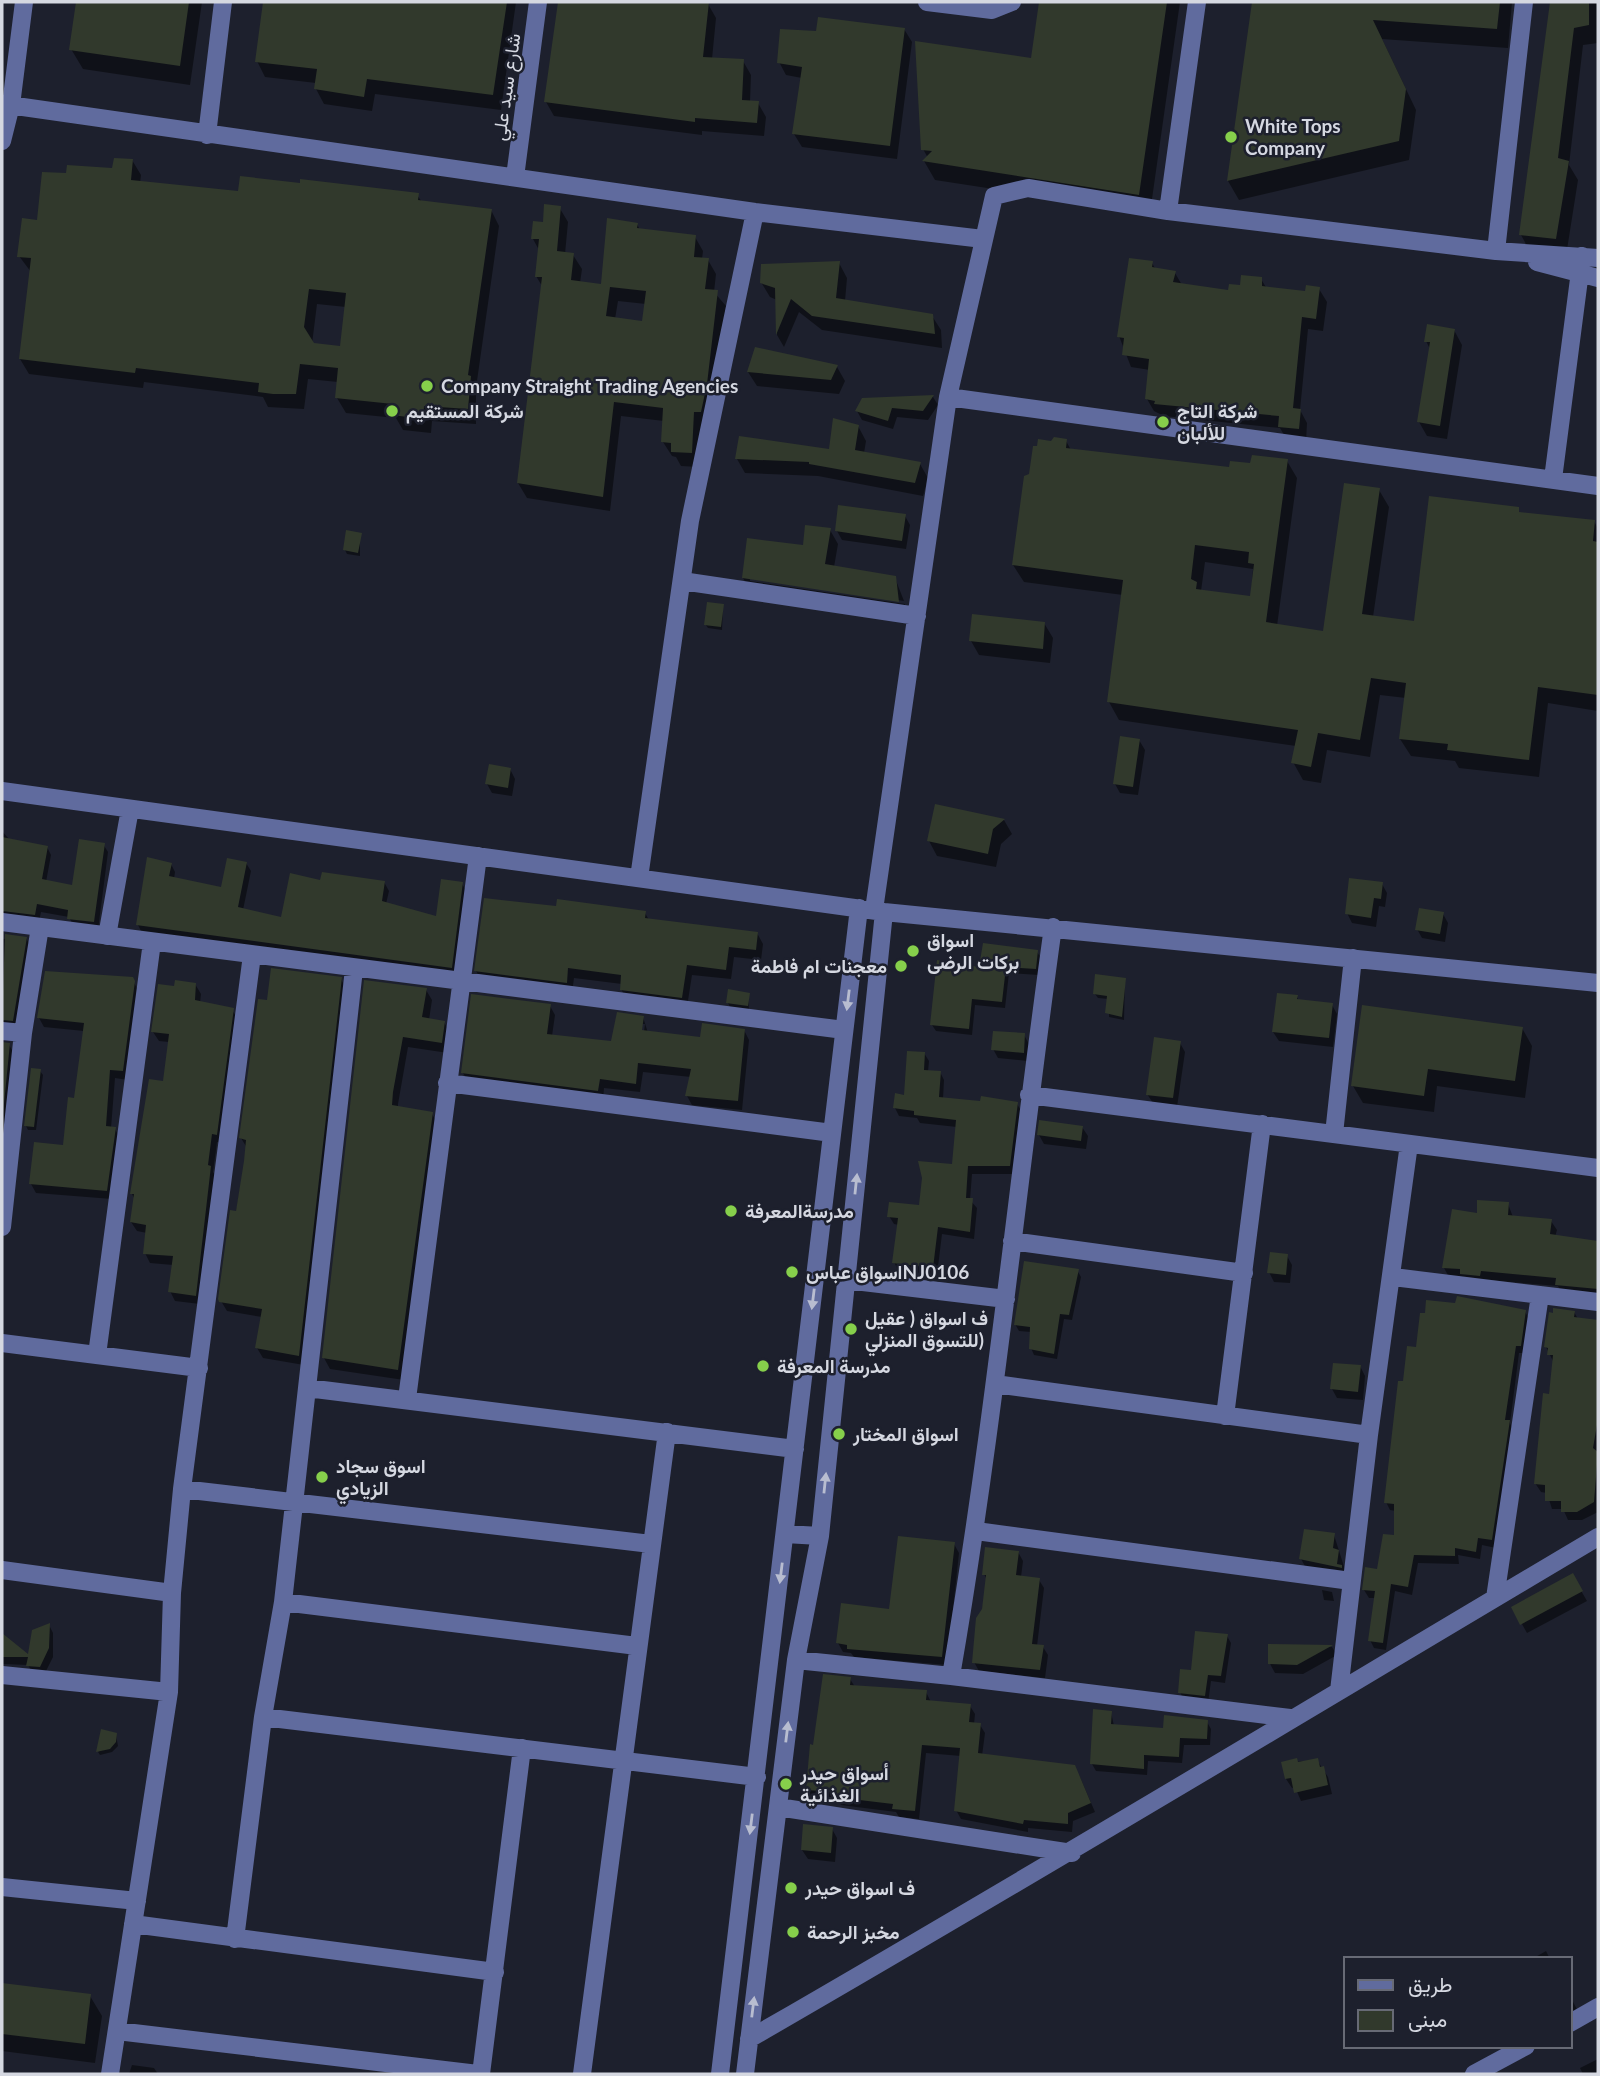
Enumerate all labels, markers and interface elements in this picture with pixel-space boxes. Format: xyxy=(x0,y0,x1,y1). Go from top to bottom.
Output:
street label: شارع سيد علي xyxy=(487,32,529,143)
place label: White Tops Company xyxy=(1245,114,1341,159)
marker: White Tops Company xyxy=(1223,129,1239,145)
place label: Company Straight Trading Agencies xyxy=(441,374,738,397)
marker: Company Straight Trading Agencies xyxy=(419,378,435,394)
place label: شركة المستقيم xyxy=(406,399,524,424)
place label: شركة التاج للألبان xyxy=(1177,399,1258,445)
marker: شركة المستقيم xyxy=(384,403,400,419)
marker: شركة التاج للألبان xyxy=(1155,414,1171,430)
place label: اسواق بركات الرضى xyxy=(927,928,1019,975)
marker: اسواق بركات الرضى xyxy=(905,943,921,959)
place label: معجنات ام فاطمة xyxy=(751,954,887,979)
marker: معجنات ام فاطمة xyxy=(893,958,909,974)
one-way arrow xyxy=(843,989,854,1011)
one-way arrow xyxy=(851,1173,862,1195)
place label: مدرسةالمعرفة xyxy=(745,1199,854,1224)
marker: مدرسةالمعرفة xyxy=(723,1203,739,1219)
place label: اسواق عباسNJ0106 xyxy=(806,1260,969,1285)
marker: اسواق عباسNJ0106 xyxy=(784,1264,800,1280)
one-way arrow xyxy=(807,1288,818,1310)
place label: ف اسواق ( عقيل للتسوق المنزلي) xyxy=(865,1306,988,1357)
marker: ف اسواق ( عقيل للتسوق المنزلي) xyxy=(843,1321,859,1337)
place label: مدرسة المعرفة xyxy=(777,1354,891,1379)
marker: مدرسة المعرفة xyxy=(755,1358,771,1374)
place label: اسواق المختار xyxy=(852,1422,959,1447)
marker: اسواق المختار xyxy=(831,1426,847,1442)
place label: اسوق سجاد الزيادي xyxy=(336,1454,426,1505)
marker: اسوق سجاد الزيادي xyxy=(314,1469,330,1485)
one-way arrow xyxy=(820,1472,831,1494)
one-way arrow xyxy=(775,1563,786,1585)
one-way arrow xyxy=(782,1721,793,1743)
place label: أسواق حيدر الغذائية xyxy=(799,1761,889,1807)
marker: أسواق حيدر الغذائية xyxy=(778,1776,794,1792)
one-way arrow xyxy=(746,1813,757,1835)
place label: ف اسواق حيدر xyxy=(804,1876,915,1901)
marker: ف اسواق حيدر xyxy=(783,1880,799,1896)
place label: مخبز الرحمة xyxy=(807,1920,900,1945)
marker: مخبز الرحمة xyxy=(785,1924,801,1940)
legend xyxy=(1344,1957,1572,2048)
text: طريق xyxy=(1408,1971,1453,1998)
one-way arrow xyxy=(748,1995,759,2017)
text: مبنى xyxy=(1408,2006,1447,2032)

